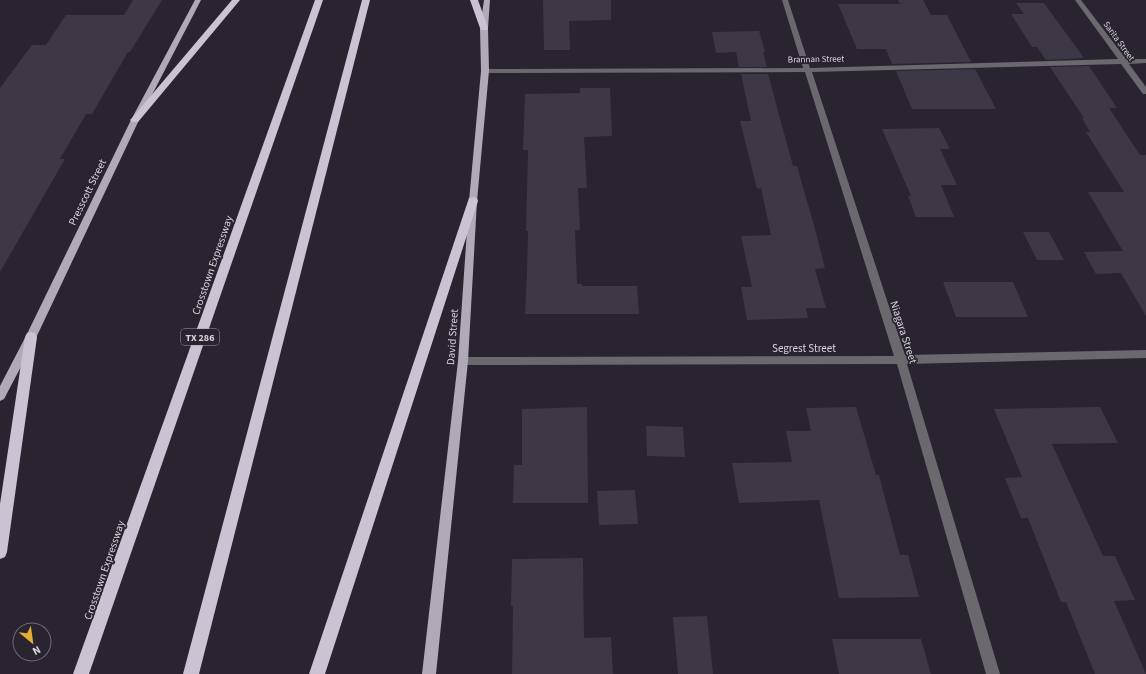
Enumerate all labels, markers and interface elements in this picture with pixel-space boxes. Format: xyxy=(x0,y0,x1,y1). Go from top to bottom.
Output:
street label: Sarita Street xyxy=(1100,19,1137,64)
street label: Brannan Street xyxy=(788,53,844,66)
street label: Presscott Street xyxy=(65,156,110,228)
street label: Crosstown Expressway xyxy=(188,214,236,317)
street label: Niagara Street xyxy=(886,299,921,366)
street label: David Street xyxy=(443,308,462,365)
road number: TX 286 xyxy=(181,329,219,345)
street label: Segrest Street xyxy=(772,341,836,356)
street label: Crosstown Expressway xyxy=(80,519,128,622)
north arrow xyxy=(12,622,52,662)
text: N xyxy=(30,642,43,659)

